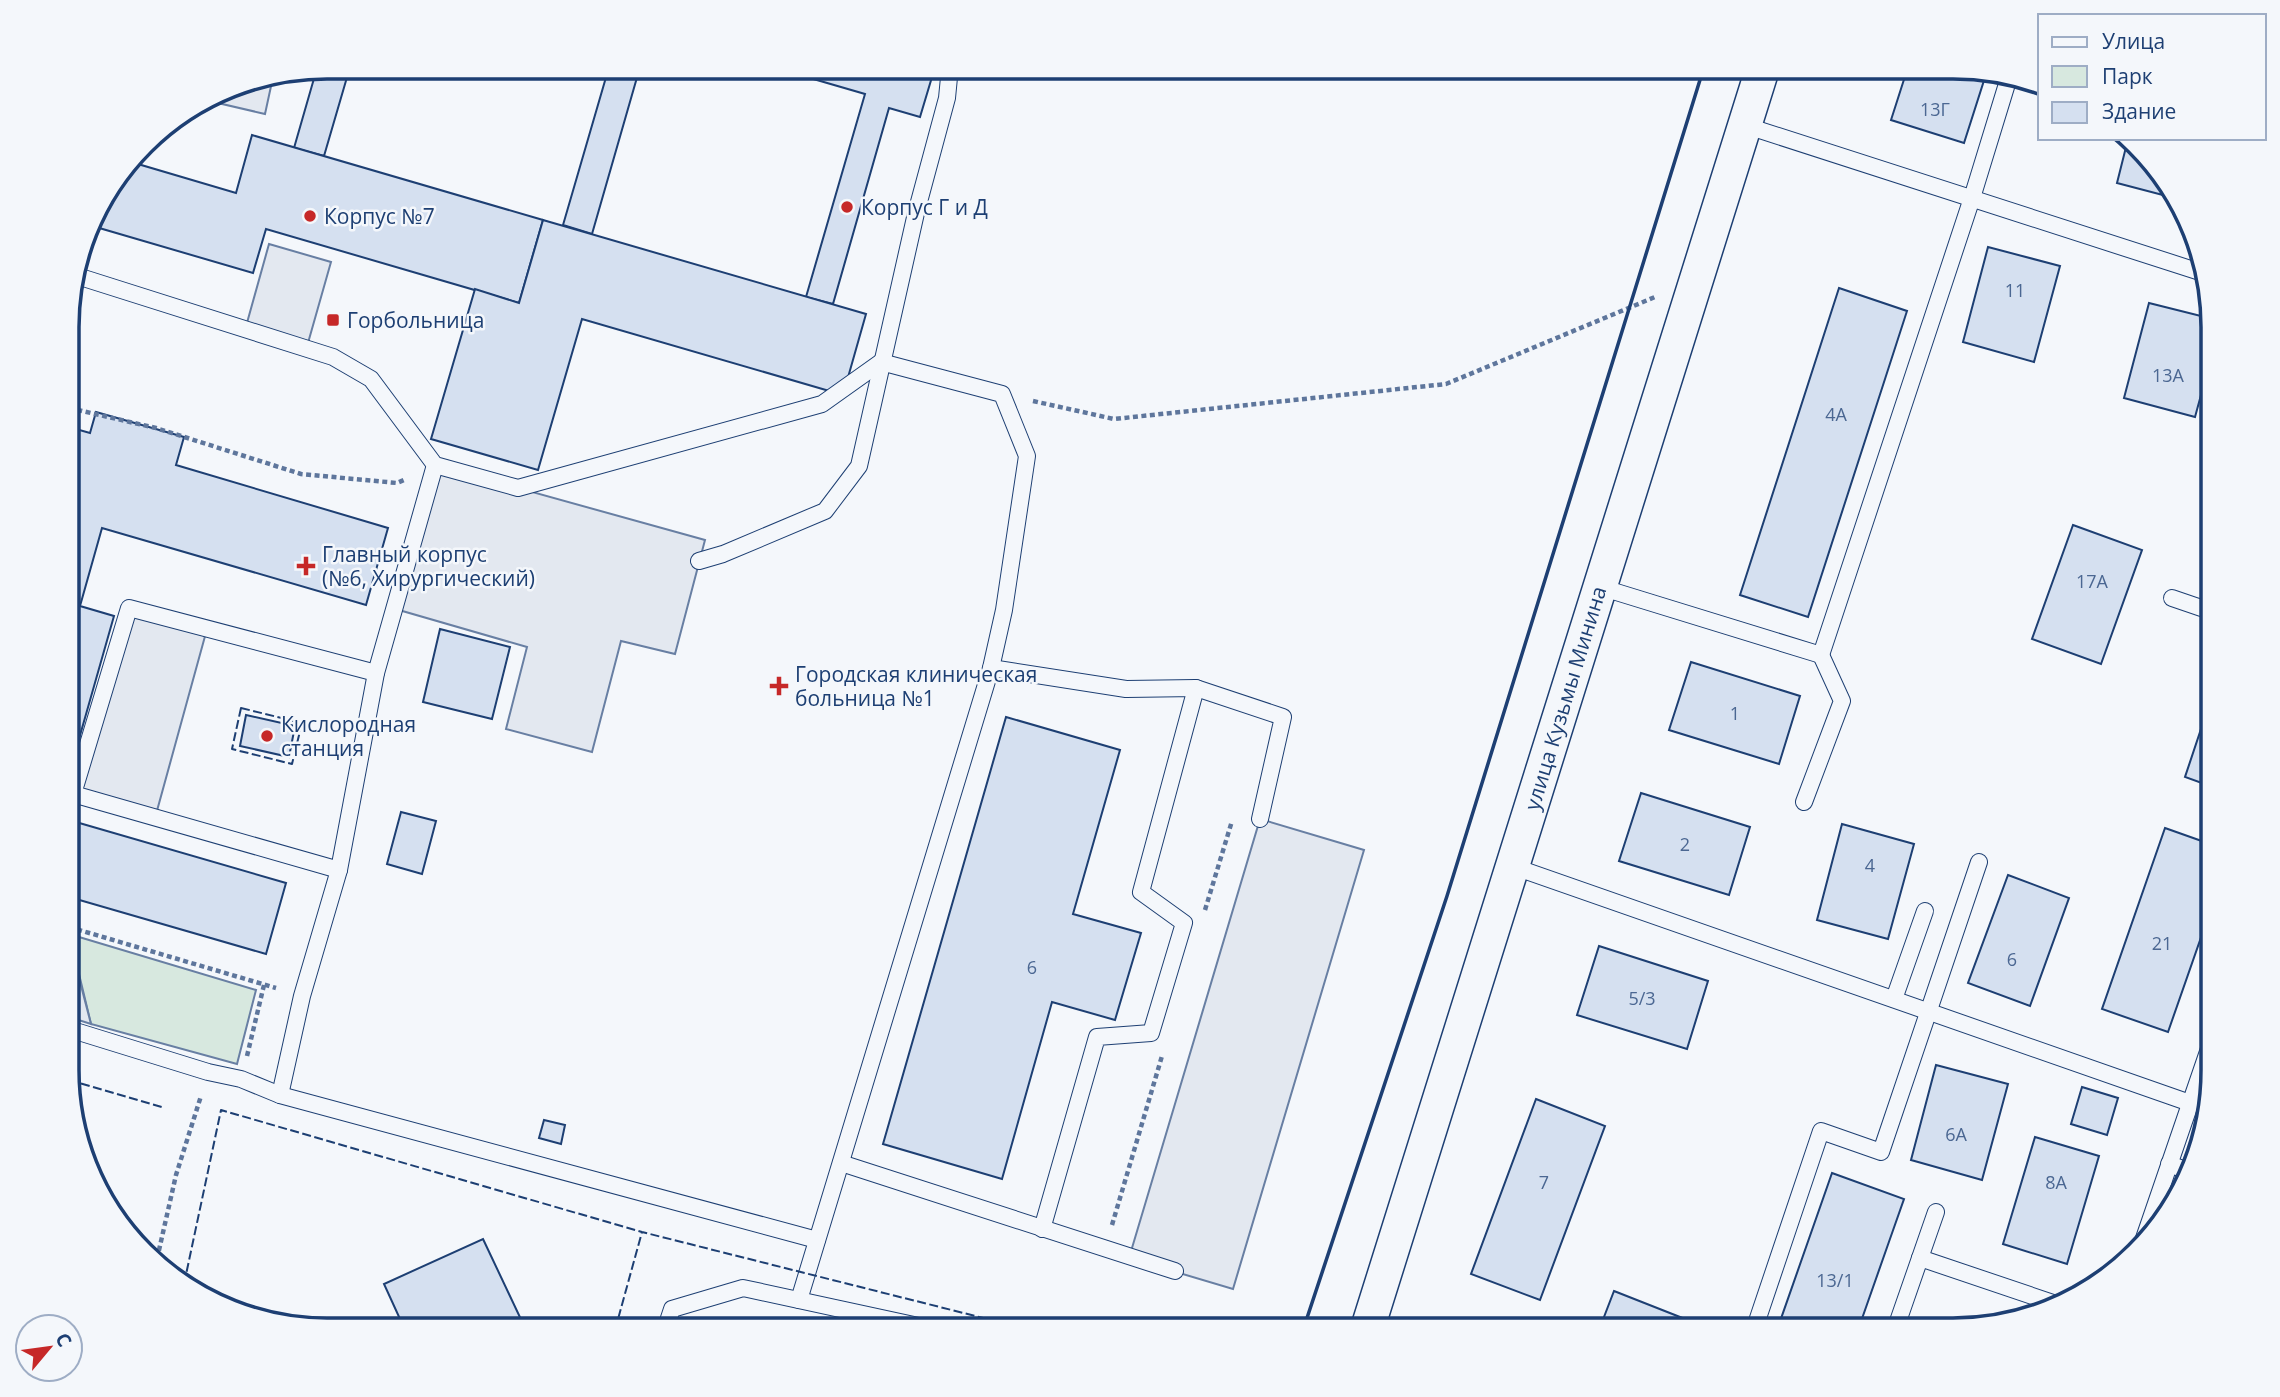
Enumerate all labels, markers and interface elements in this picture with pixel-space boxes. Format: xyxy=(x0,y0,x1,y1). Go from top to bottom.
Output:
legend xyxy=(2038,14,2266,140)
text: Улица xyxy=(2102,27,2165,55)
text: Парк xyxy=(2102,62,2153,90)
house number: 13Г xyxy=(1920,97,1950,121)
text: Здание xyxy=(2102,97,2176,125)
place label: Корпус Г и Д xyxy=(861,193,988,221)
marker: Корпус Г и Д xyxy=(839,199,855,215)
place label: Корпус №7 xyxy=(324,202,435,230)
marker: Корпус №7 xyxy=(302,208,318,224)
house number: 11 xyxy=(2005,278,2025,302)
place label: Горбольница xyxy=(347,306,484,334)
marker: Горбольница xyxy=(325,312,341,328)
house number: 13А xyxy=(2152,363,2185,387)
house number: 4А xyxy=(1825,402,1847,426)
place label: Главный корпус (№6, Хирургический) xyxy=(322,540,535,592)
marker: Главный корпус (№6, Хирургический) xyxy=(296,556,316,576)
house number: 17А xyxy=(2076,569,2109,593)
street label: улица Кузьмы Минина xyxy=(1518,583,1612,813)
place label: Городская клиническая больница №1 xyxy=(795,660,1037,712)
marker: Городская клиническая больница №1 xyxy=(769,676,789,696)
house number: 1 xyxy=(1730,701,1740,725)
place label: Кислородная станция xyxy=(281,710,416,762)
marker: Кислородная станция xyxy=(259,728,275,744)
house number: 2 xyxy=(1680,832,1690,856)
house number: 4 xyxy=(1865,853,1875,877)
house number: 21 xyxy=(2152,931,2172,955)
house number: 6 xyxy=(2007,947,2017,971)
house number: 6 xyxy=(1027,955,1037,979)
house number: 5/3 xyxy=(1628,986,1656,1010)
house number: 6А xyxy=(1945,1122,1967,1146)
house number: 7 xyxy=(1539,1170,1549,1194)
house number: 8А xyxy=(2045,1170,2067,1194)
house number: 13/1 xyxy=(1816,1268,1854,1292)
north arrow xyxy=(14,1313,84,1383)
text: С xyxy=(50,1328,78,1351)

